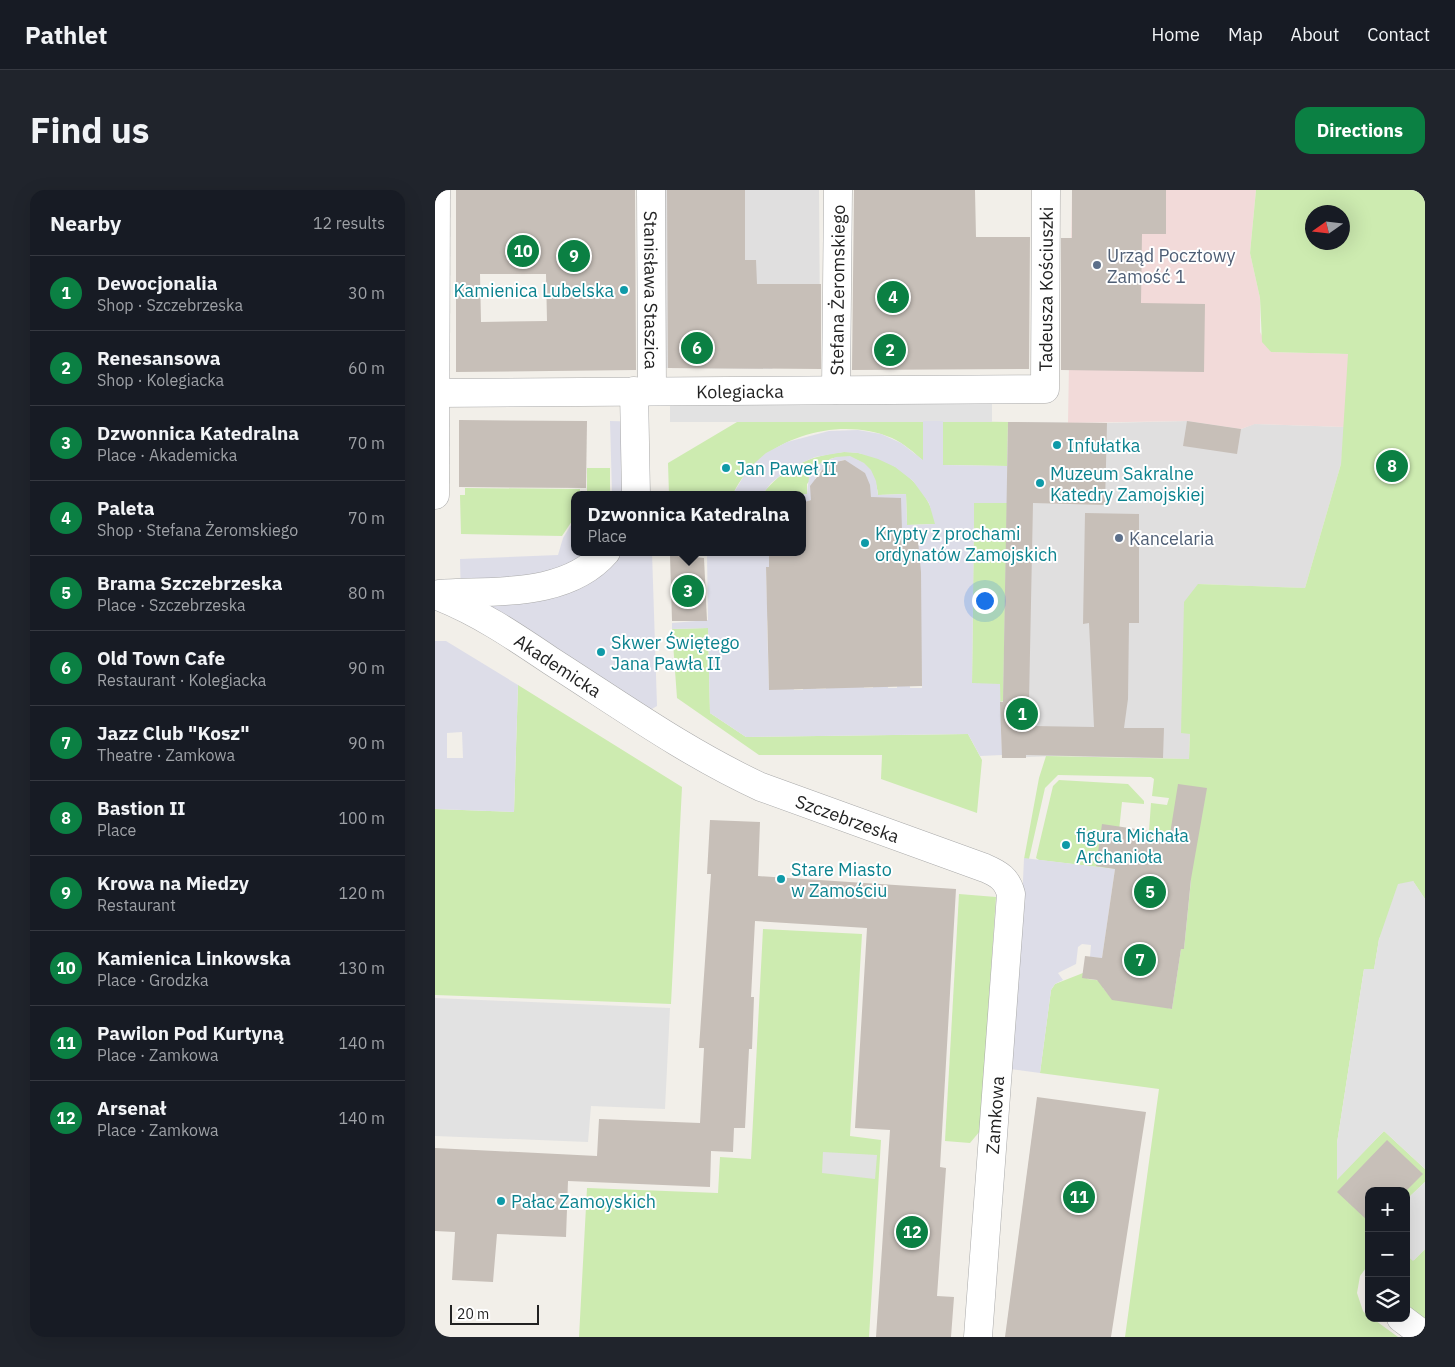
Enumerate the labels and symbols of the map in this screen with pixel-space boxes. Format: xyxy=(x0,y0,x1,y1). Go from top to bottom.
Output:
street label: Stefana Żeromskiego xyxy=(825,204,849,376)
north arrow xyxy=(1305,205,1350,250)
street label: Tadeusza Kościuszki xyxy=(1034,207,1057,371)
street label: Stanisława Staszica xyxy=(640,211,663,370)
pin: 10 xyxy=(507,232,539,270)
pin: 9 xyxy=(558,237,590,275)
place label: Urząd Pocztowy Zamość 1 xyxy=(1107,244,1236,288)
marker: Urząd Pocztowy Zamość 1 xyxy=(1091,259,1103,271)
pin: 4 xyxy=(877,278,909,316)
place label: Kamienica Lubelska xyxy=(453,279,614,302)
marker: Kamienica Lubelska xyxy=(618,284,630,296)
pin: 6 xyxy=(681,329,713,367)
pin: 2 xyxy=(874,331,906,369)
street label: Kolegiacka xyxy=(696,379,784,403)
place label: Infułatka xyxy=(1067,434,1141,457)
marker: Infułatka xyxy=(1051,439,1063,451)
pin: 8 xyxy=(1376,447,1408,485)
place label: Jan Paweł II xyxy=(736,457,837,480)
marker: Jan Paweł II xyxy=(720,462,732,474)
place label: Muzeum Sakralne Katedry Zamojskiej xyxy=(1050,462,1205,506)
marker: Muzeum Sakralne Katedry Zamojskiej xyxy=(1034,477,1046,489)
place label: Krypty z prochami ordynatów Zamojskich xyxy=(875,522,1058,566)
place label: Kancelaria xyxy=(1129,527,1214,550)
marker: Kancelaria xyxy=(1113,532,1125,544)
marker: Krypty z prochami ordynatów Zamojskich xyxy=(859,537,871,549)
pin: 3 xyxy=(672,572,704,610)
your location xyxy=(972,588,998,614)
street label: Akademicka xyxy=(510,628,606,702)
place label: Skwer Świętego Jana Pawła II xyxy=(611,631,740,675)
marker: Skwer Świętego Jana Pawła II xyxy=(595,646,607,658)
pin: 1 xyxy=(1006,695,1038,733)
street label: Szczebrzeska xyxy=(793,789,903,848)
place label: figura Michała Archanioła xyxy=(1076,824,1189,868)
marker: figura Michała Archanioła xyxy=(1060,839,1072,851)
place label: Stare Miasto w Zamościu xyxy=(791,858,892,902)
marker: Stare Miasto w Zamościu xyxy=(775,873,787,885)
pin: 5 xyxy=(1134,873,1166,911)
pin: 7 xyxy=(1124,941,1156,979)
street label: Zamkowa xyxy=(981,1075,1009,1155)
pin: 11 xyxy=(1063,1178,1095,1216)
place label: Pałac Zamoyskich xyxy=(511,1190,656,1213)
marker: Pałac Zamoyskich xyxy=(495,1195,507,1207)
pin: 12 xyxy=(896,1213,928,1251)
scale bar xyxy=(450,1302,539,1325)

